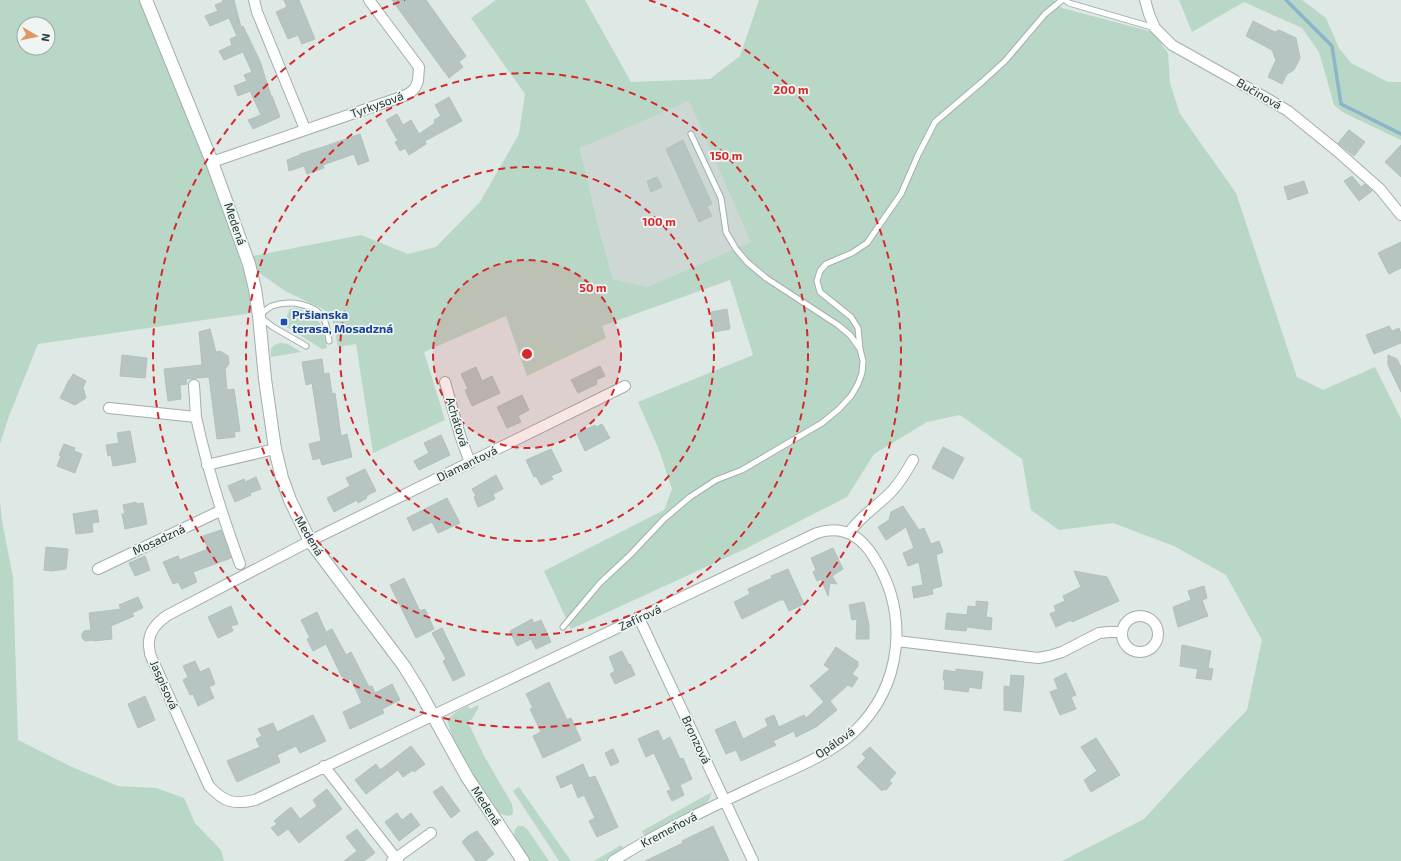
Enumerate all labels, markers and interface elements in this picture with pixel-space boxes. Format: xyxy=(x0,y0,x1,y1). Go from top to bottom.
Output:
north arrow xyxy=(16,16,56,56)
text: N xyxy=(39,33,53,43)
street label: Bučinová xyxy=(1234,75,1285,112)
text: 200 m xyxy=(773,82,809,96)
street label: Tyrkysová xyxy=(348,88,405,120)
text: 150 m xyxy=(710,148,742,162)
street label: Medená xyxy=(222,201,250,247)
text: 100 m xyxy=(642,214,676,228)
text: 50 m xyxy=(579,280,607,294)
place label: Pršianska terasa, Mosadzná xyxy=(292,307,393,335)
marker: Pršianska terasa, Mosadzná xyxy=(279,317,289,327)
centre of rings xyxy=(520,347,534,361)
street label: Achátová xyxy=(444,395,472,448)
street label: Diamantová xyxy=(434,442,499,484)
street label: Medená xyxy=(293,513,327,558)
street label: Mosadzná xyxy=(130,521,187,557)
street label: Zafírová xyxy=(616,601,663,633)
street label: Jaspisová xyxy=(148,658,182,711)
street label: Bronzová xyxy=(680,713,714,766)
street label: Opálová xyxy=(812,724,857,761)
street label: Medená xyxy=(469,783,505,828)
street label: Kremeňová xyxy=(638,808,699,850)

